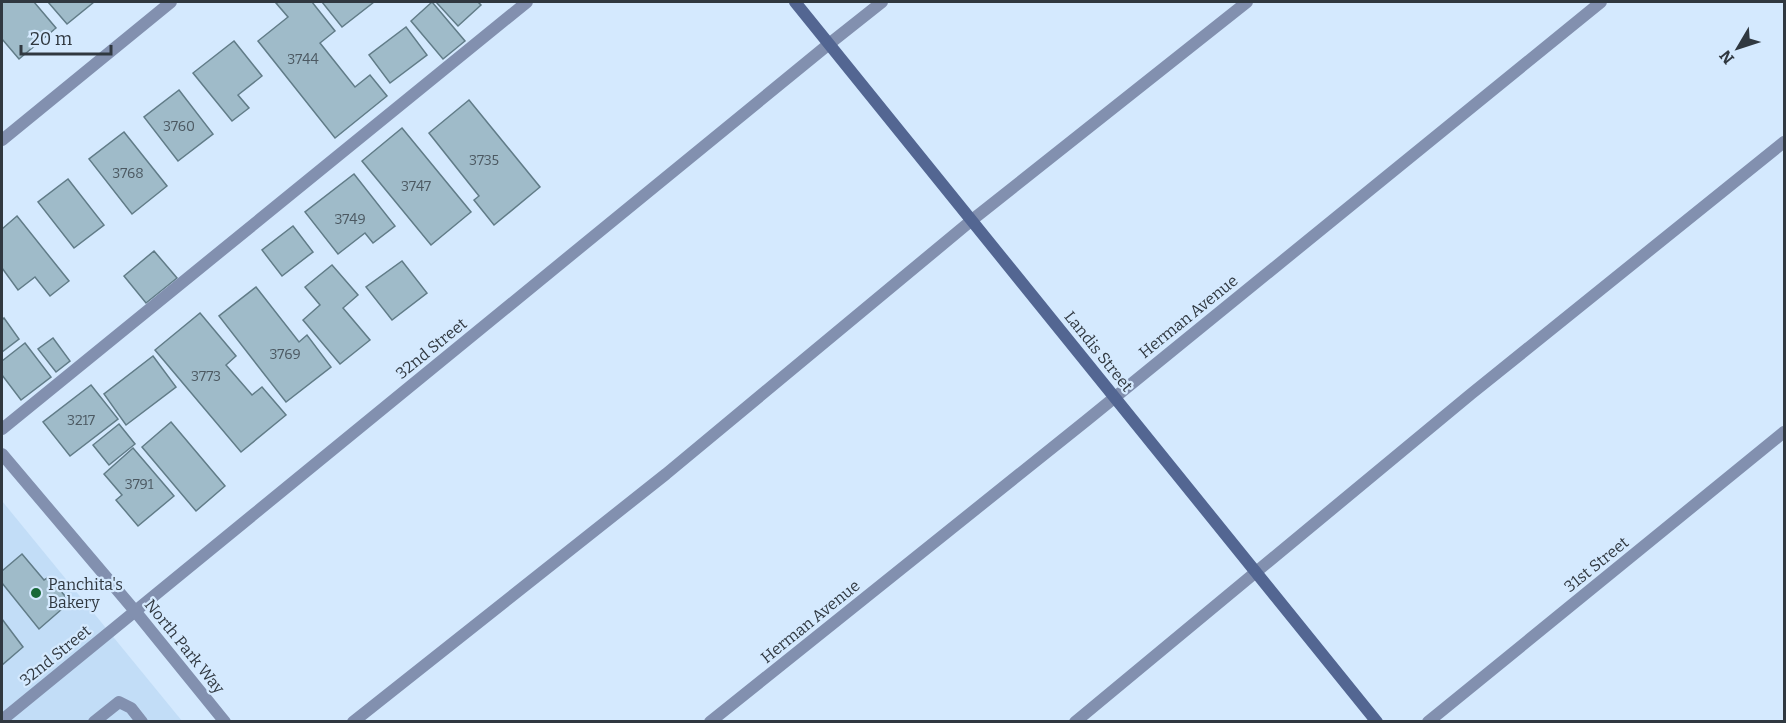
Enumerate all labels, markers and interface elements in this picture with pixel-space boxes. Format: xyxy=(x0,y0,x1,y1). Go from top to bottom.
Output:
scale bar xyxy=(21,18,111,56)
north arrow xyxy=(1708,18,1768,78)
text: 20 m xyxy=(30,28,72,50)
text: N xyxy=(1715,46,1738,68)
house number: 3744 xyxy=(287,51,319,68)
house number: 3760 xyxy=(163,118,195,135)
house number: 3735 xyxy=(469,152,499,169)
house number: 3768 xyxy=(112,165,144,182)
house number: 3747 xyxy=(401,178,431,195)
house number: 3749 xyxy=(334,211,366,228)
street label: Herman Avenue xyxy=(1135,271,1242,362)
street label: Landis Street xyxy=(1060,307,1137,395)
street label: 32nd Street xyxy=(392,314,471,383)
house number: 3769 xyxy=(269,346,301,363)
house number: 3773 xyxy=(191,368,221,385)
house number: 3217 xyxy=(67,412,95,429)
house number: 3791 xyxy=(125,476,154,493)
street label: 31st Street xyxy=(1560,533,1633,596)
place label: Panchita's Bakery xyxy=(48,575,123,612)
street label: Herman Avenue xyxy=(757,576,864,667)
marker: Panchita's Bakery xyxy=(29,586,43,600)
street label: North Park Way xyxy=(141,595,229,698)
street label: 32nd Street xyxy=(16,621,95,690)

